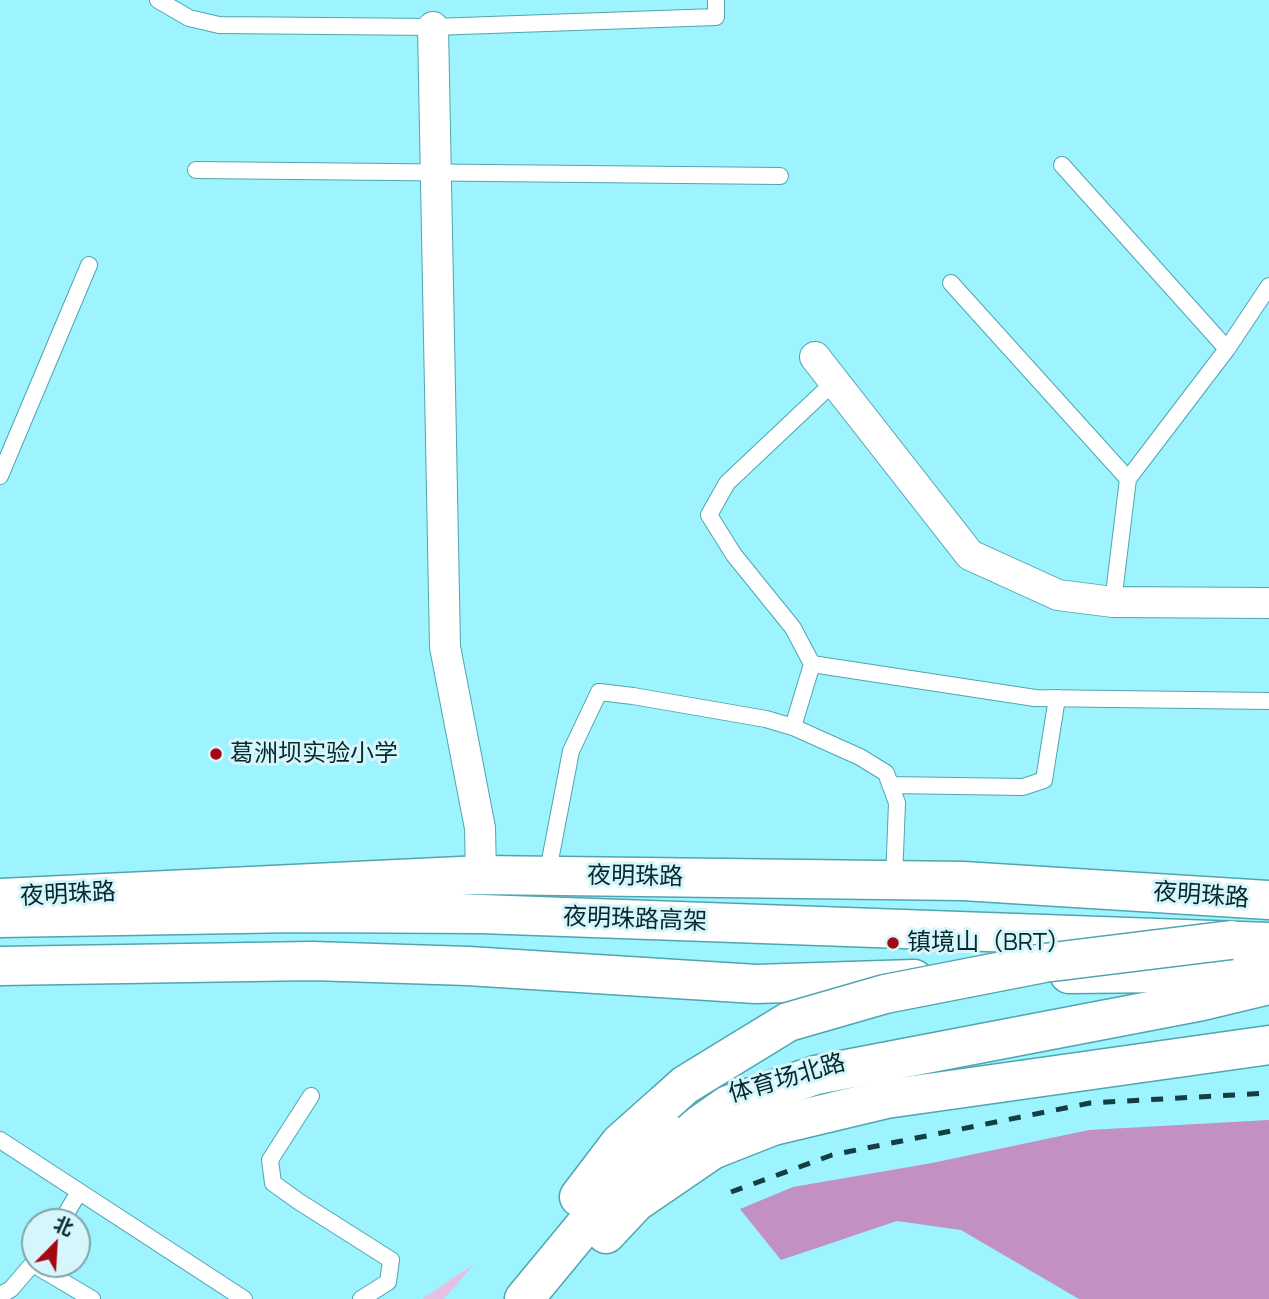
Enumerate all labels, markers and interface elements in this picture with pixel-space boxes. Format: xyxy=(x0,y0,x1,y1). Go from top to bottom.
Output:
place label: 葛洲坝实验小学 xyxy=(230,740,398,768)
marker: 葛洲坝实验小学 xyxy=(208,746,224,762)
street label: 夜明珠路 xyxy=(587,862,683,892)
street label: 夜明珠路 xyxy=(19,878,117,912)
street label: 夜明珠路 xyxy=(1152,878,1250,914)
street label: 夜明珠路高架 xyxy=(563,903,707,937)
place label: 镇境山（BRT） xyxy=(907,929,1071,957)
marker: 镇境山（BRT） xyxy=(885,935,901,951)
street label: 体育场北路 xyxy=(725,1049,849,1109)
north arrow xyxy=(21,1208,91,1278)
text: 北 xyxy=(50,1210,78,1241)

